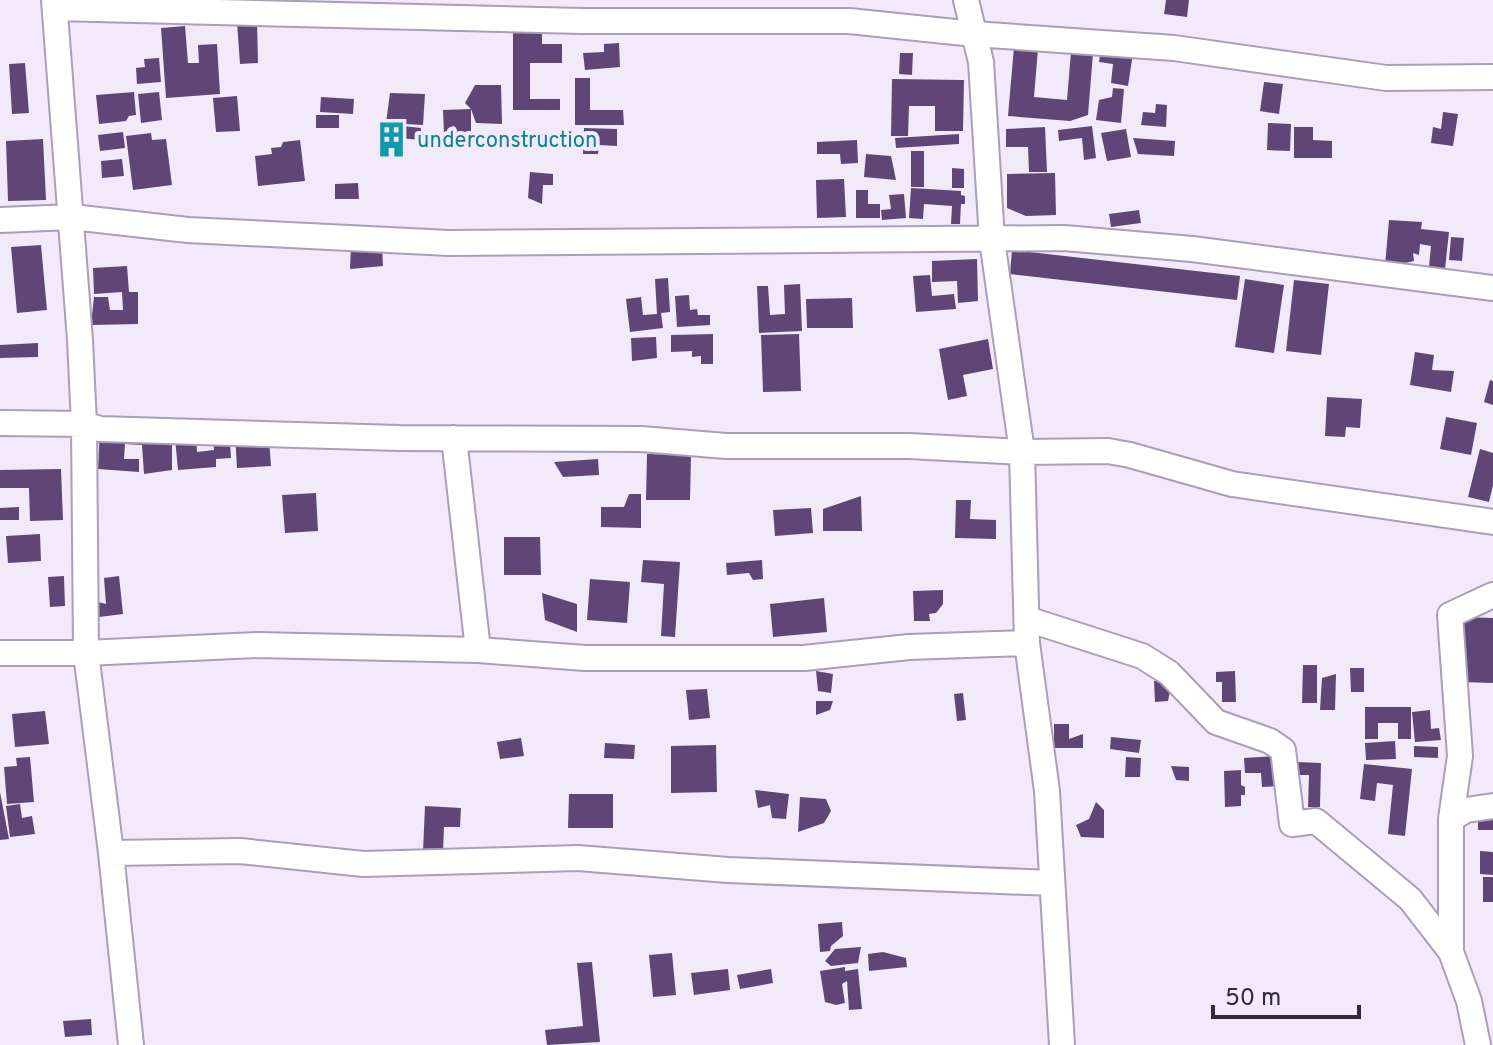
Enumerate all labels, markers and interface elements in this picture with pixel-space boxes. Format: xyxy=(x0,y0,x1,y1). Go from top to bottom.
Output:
building icon: underconstruction xyxy=(372,120,410,158)
place label: underconstruction xyxy=(417,128,597,155)
scale bar xyxy=(1213,969,1359,1019)
text: 50 m xyxy=(1225,984,1281,1014)

